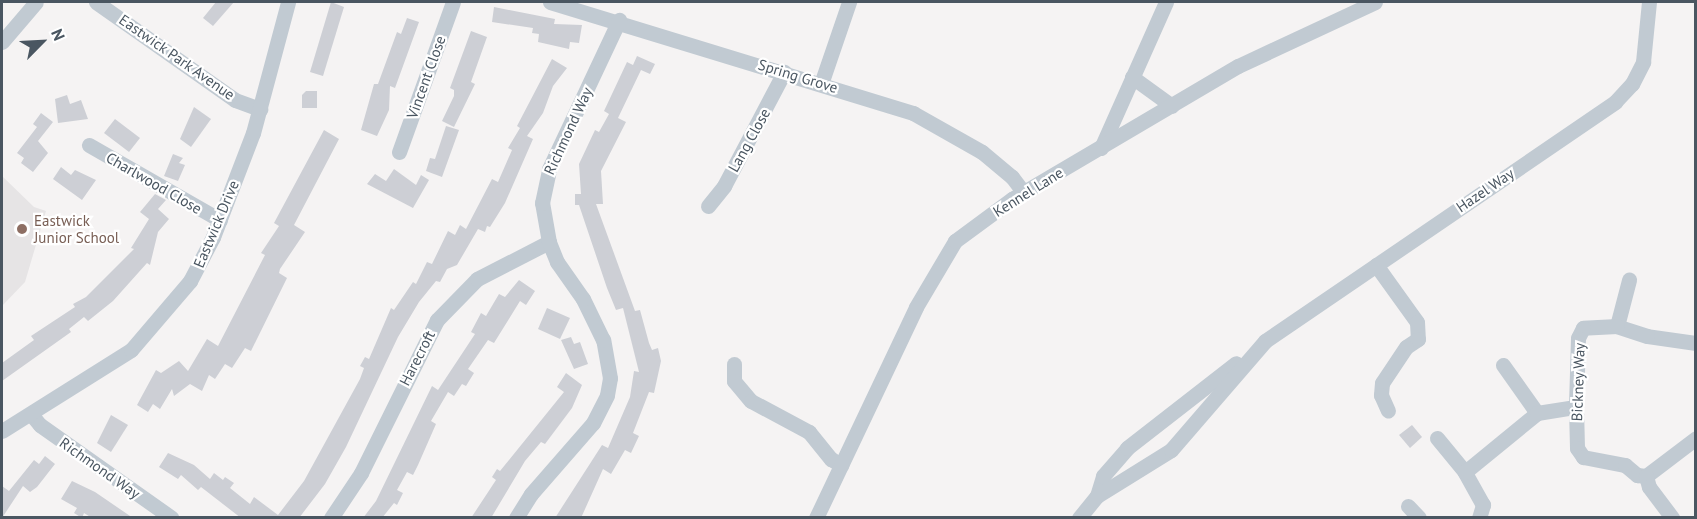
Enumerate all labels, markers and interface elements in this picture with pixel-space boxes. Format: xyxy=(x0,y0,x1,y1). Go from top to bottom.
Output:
street label: Eastwick Park Avenue xyxy=(115,10,239,104)
north arrow xyxy=(12,12,72,72)
text: N xyxy=(47,26,70,44)
street label: Vincent Close xyxy=(403,33,449,121)
street label: Spring Grove xyxy=(756,55,840,97)
street label: Richmond Way xyxy=(540,84,596,178)
street label: Lang Close xyxy=(724,105,774,175)
street label: Charlwood Close xyxy=(103,148,205,218)
street label: Kennel Lane xyxy=(990,163,1066,221)
street label: Hazel Way xyxy=(1453,164,1517,216)
street label: Eastwick Drive xyxy=(189,177,243,271)
place label: Eastwick Junior School xyxy=(34,211,119,246)
marker: Eastwick Junior School xyxy=(15,222,29,236)
street label: Harecroft xyxy=(395,327,439,389)
street label: Bickney Way xyxy=(1568,342,1588,422)
street label: Richmond Way xyxy=(56,433,144,503)

